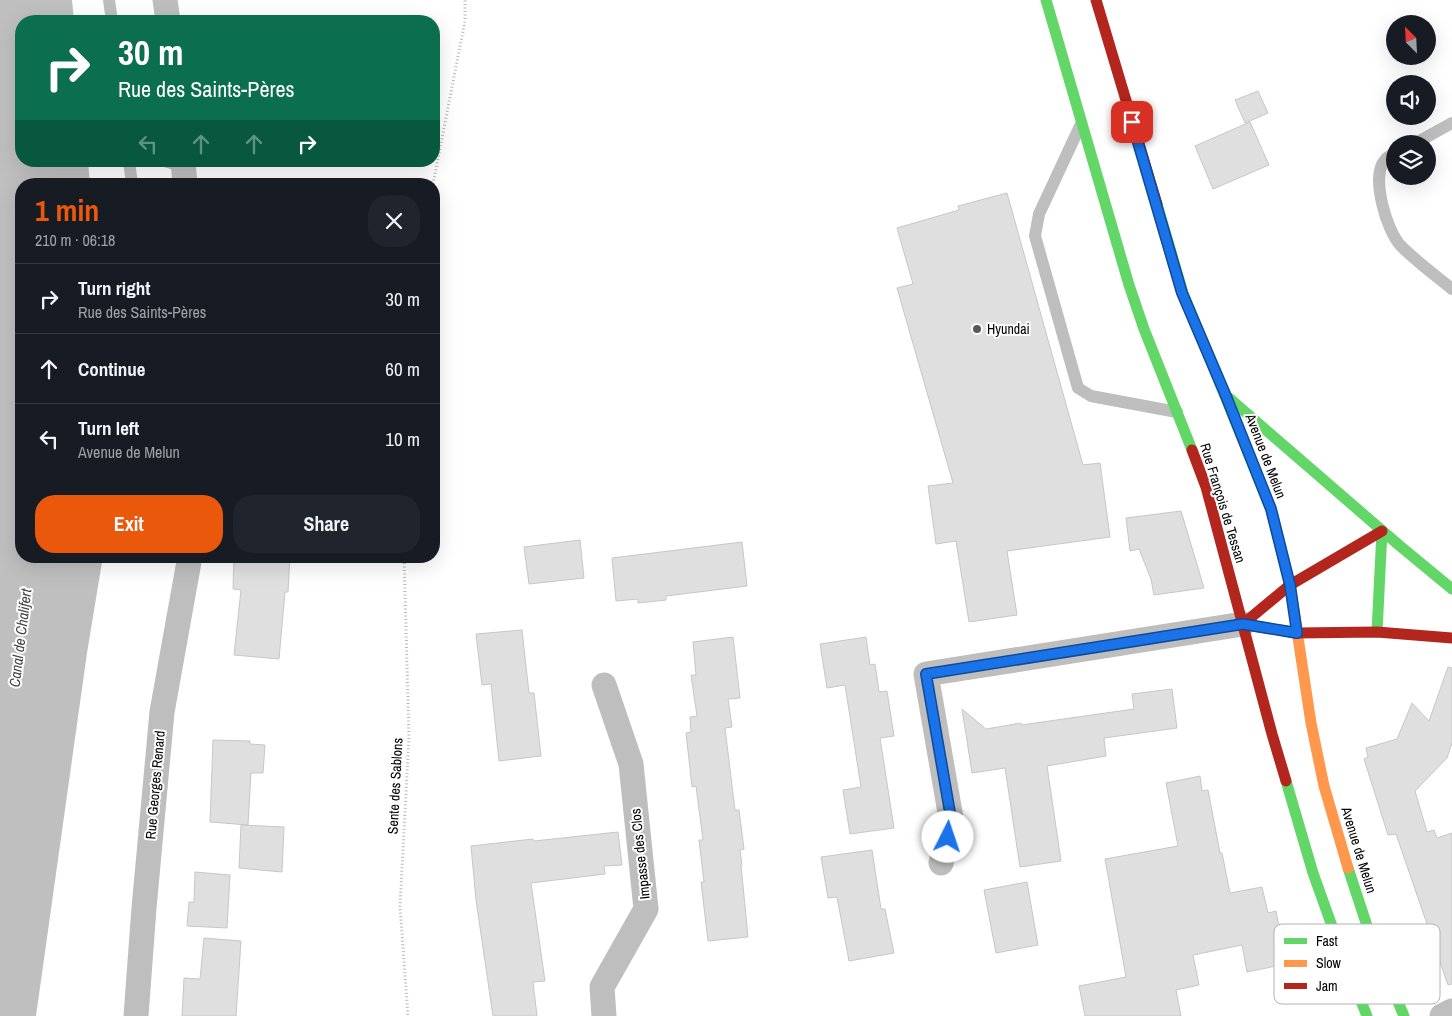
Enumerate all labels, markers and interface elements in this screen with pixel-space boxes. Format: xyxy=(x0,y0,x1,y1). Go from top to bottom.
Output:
north arrow xyxy=(1386,15,1436,65)
map controls xyxy=(1386,15,1436,185)
text: 30 m xyxy=(118,29,183,76)
icon: right xyxy=(35,35,100,100)
text: Rue des Saints-Pères xyxy=(118,74,295,104)
button: sound xyxy=(1386,75,1436,125)
pin xyxy=(1111,101,1153,143)
icon: arrive xyxy=(1118,108,1146,136)
icon: left xyxy=(134,130,162,158)
icon: ahead xyxy=(187,130,215,158)
icon: ahead xyxy=(240,130,268,158)
icon: right xyxy=(293,130,321,158)
button: layers xyxy=(1386,135,1436,185)
text: 1 min xyxy=(35,190,99,230)
button: close xyxy=(368,195,420,247)
text: 210 m · 06:18 xyxy=(35,229,115,251)
text: Turn right xyxy=(78,275,150,301)
icon: right xyxy=(35,285,63,313)
text: 30 m xyxy=(385,286,420,312)
text: Rue des Saints-Pères xyxy=(78,301,206,323)
place label: Hyundai xyxy=(987,320,1030,338)
marker: Hyundai xyxy=(971,323,983,335)
icon: ahead xyxy=(35,355,63,383)
text: Continue xyxy=(78,356,146,382)
text: 60 m xyxy=(385,356,420,382)
street label: Avenue de Melun xyxy=(1241,410,1290,501)
text: Turn left xyxy=(78,415,139,441)
icon: left xyxy=(35,425,63,453)
text: 10 m xyxy=(385,426,420,452)
text: Avenue de Melun xyxy=(78,441,180,463)
street label: Rue François de Tessan xyxy=(1196,441,1250,565)
button: Exit xyxy=(35,495,223,553)
button: Share xyxy=(233,495,420,553)
water label: Canal de Chalifert xyxy=(4,587,37,688)
street label: Rue Georges Renard xyxy=(141,730,169,840)
street label: Sente des Sablons xyxy=(383,737,407,835)
street label: Avenue de Melun xyxy=(1337,804,1381,895)
street label: Impasse des Clos xyxy=(626,807,654,900)
position arrow xyxy=(921,810,973,862)
legend xyxy=(1274,924,1440,1004)
text: Fast xyxy=(1316,932,1338,950)
text: Slow xyxy=(1316,954,1342,972)
text: Jam xyxy=(1316,977,1338,995)

